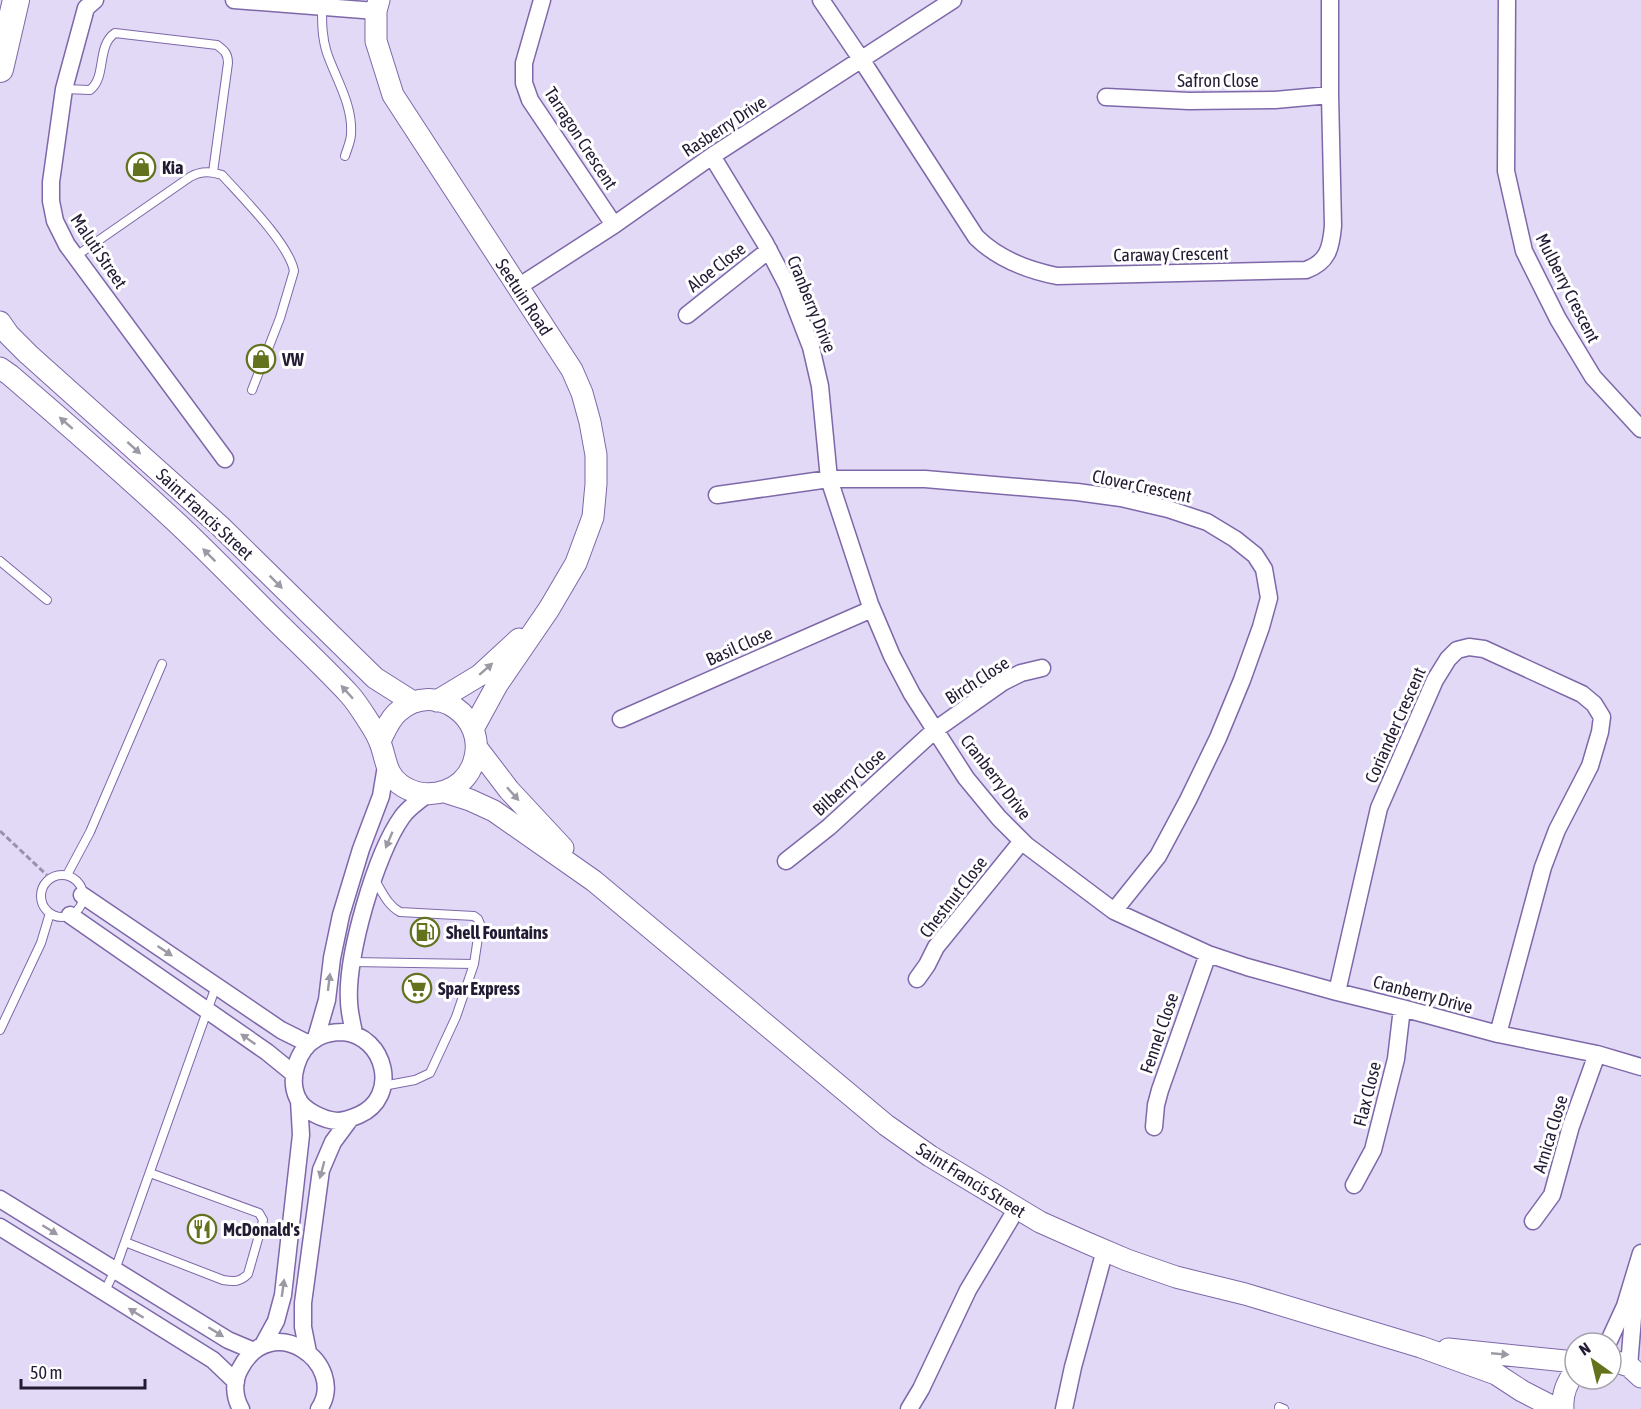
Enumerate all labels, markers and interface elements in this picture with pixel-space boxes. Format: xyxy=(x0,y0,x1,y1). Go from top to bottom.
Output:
street label: Safron Close xyxy=(1177,70,1259,91)
street label: Tarragon Crescent xyxy=(540,83,622,193)
street label: Rasberry Drive xyxy=(678,91,770,161)
shop icon: Kia xyxy=(125,151,157,183)
place label: Kia xyxy=(162,157,183,178)
street label: Maluti Street xyxy=(66,210,132,292)
street label: Mulberry Crescent xyxy=(1532,230,1604,346)
street label: Aloe Close xyxy=(683,238,749,296)
street label: Caraway Crescent xyxy=(1113,242,1229,266)
street label: Cranberry Drive xyxy=(783,253,841,355)
street label: Seetuin Road xyxy=(491,255,557,339)
shop icon: VW xyxy=(245,343,277,375)
place label: VW xyxy=(281,349,305,370)
one-way arrow xyxy=(58,416,73,430)
one-way arrow xyxy=(126,441,141,454)
street label: Saint Francis Street xyxy=(152,464,258,564)
street label: Clover Crescent xyxy=(1090,465,1194,507)
one-way arrow xyxy=(203,548,217,562)
one-way arrow xyxy=(269,575,283,589)
street label: Basil Close xyxy=(703,622,775,670)
street label: Birch Close xyxy=(941,652,1013,708)
one-way arrow xyxy=(478,663,493,676)
street label: Coriander Crescent xyxy=(1360,664,1430,786)
one-way arrow xyxy=(340,685,354,700)
street label: Cranberry Drive xyxy=(956,730,1036,824)
street label: Bilberry Close xyxy=(808,744,890,820)
one-way arrow xyxy=(506,787,520,802)
one-way arrow xyxy=(385,831,394,848)
street label: Chestnut Close xyxy=(915,852,991,942)
fuel station icon: Shell Fountains xyxy=(409,916,441,948)
place label: Shell Fountains xyxy=(446,922,549,943)
one-way arrow xyxy=(157,945,173,957)
street label: Cranberry Drive xyxy=(1371,971,1475,1017)
one-way arrow xyxy=(325,972,334,991)
supermarket icon: Spar Express xyxy=(401,972,433,1004)
place label: Spar Express xyxy=(438,978,521,999)
street label: Fennel Close xyxy=(1135,990,1183,1076)
one-way arrow xyxy=(240,1033,255,1045)
street label: Flax Close xyxy=(1349,1060,1385,1128)
street label: Arnica Close xyxy=(1528,1093,1572,1175)
street label: Saint Francis Street xyxy=(913,1138,1029,1222)
one-way arrow xyxy=(317,1161,327,1179)
restaurant icon: McDonald's xyxy=(186,1213,218,1245)
place label: McDonald's xyxy=(223,1219,300,1240)
one-way arrow xyxy=(42,1224,58,1235)
one-way arrow xyxy=(279,1279,288,1298)
one-way arrow xyxy=(128,1307,144,1318)
one-way arrow xyxy=(208,1327,224,1338)
north arrow xyxy=(1563,1331,1623,1391)
text: N xyxy=(1576,1338,1594,1359)
one-way arrow xyxy=(1490,1349,1509,1359)
scale bar xyxy=(21,1352,146,1390)
text: 50 m xyxy=(30,1362,62,1383)

